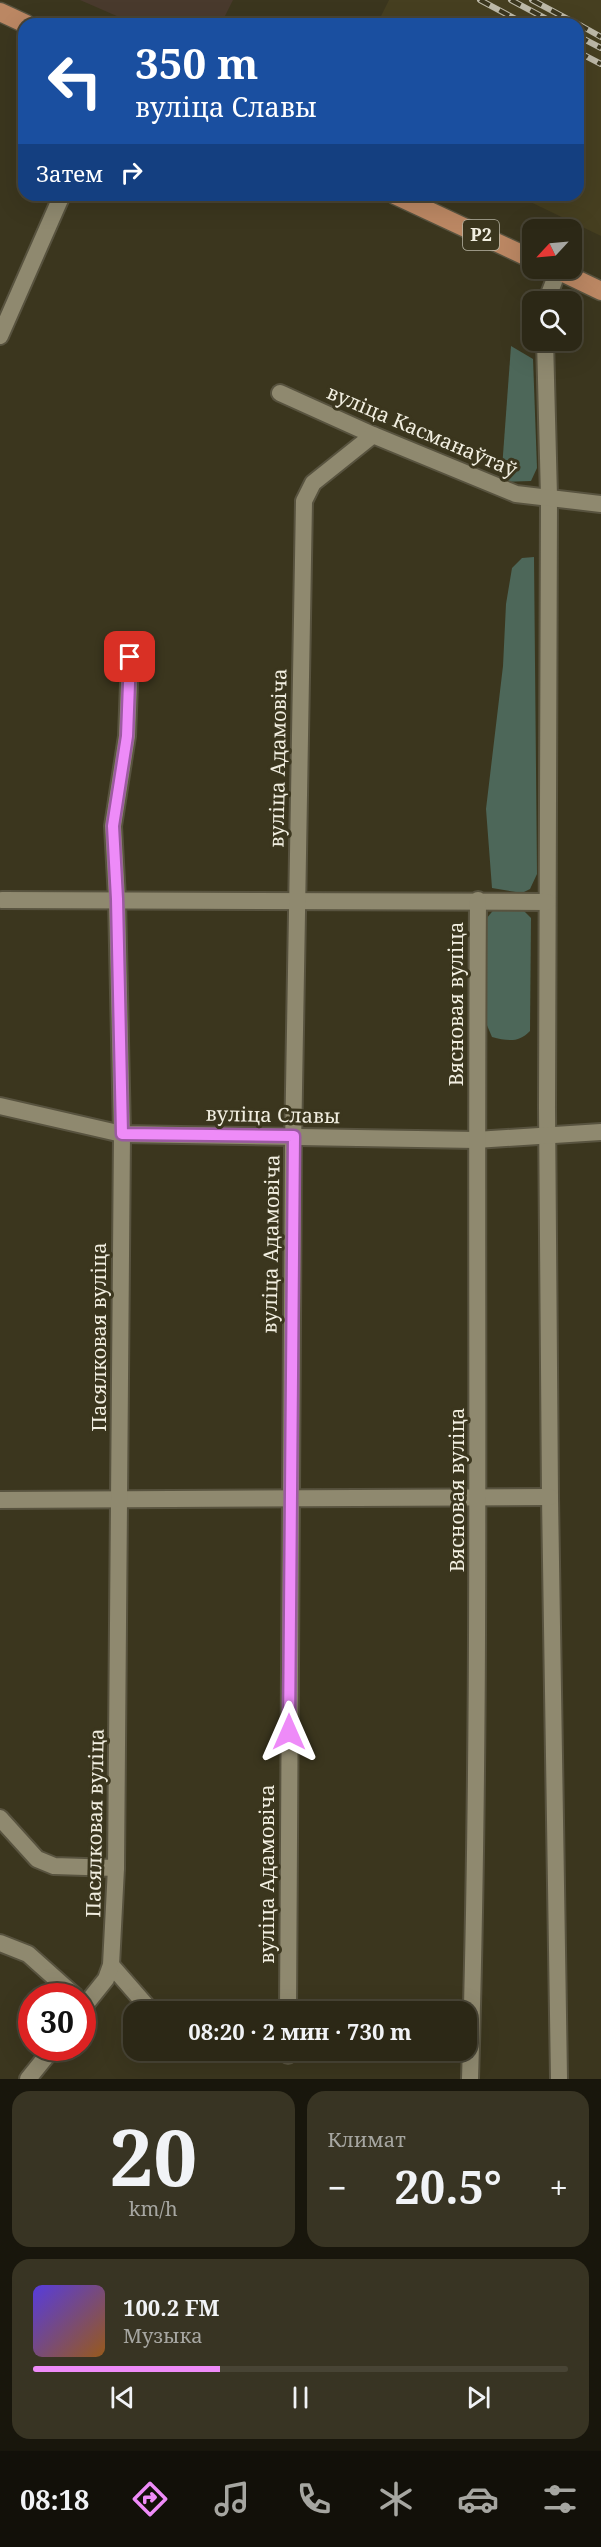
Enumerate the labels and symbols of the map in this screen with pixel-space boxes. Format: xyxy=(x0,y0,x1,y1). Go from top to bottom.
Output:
north arrow xyxy=(522,219,582,279)
road number: Р2 xyxy=(463,220,499,250)
street label: вуліца Касманаўтаў xyxy=(323,378,522,483)
pin xyxy=(104,631,155,682)
street label: вуліца Адамовіча xyxy=(262,668,293,848)
street label: Вясновая вуліца xyxy=(442,922,469,1086)
street label: вуліца Славы xyxy=(205,1100,341,1129)
street label: вуліца Адамовіча xyxy=(255,1154,286,1334)
street label: Пасялковая вуліца xyxy=(85,1242,112,1432)
street label: Вясновая вуліца xyxy=(443,1408,470,1572)
position arrow xyxy=(257,1700,321,1764)
street label: Пасялковая вуліца xyxy=(79,1728,110,1918)
street label: вуліца Адамовіча xyxy=(253,1784,280,1964)
speed limit sign: 30 xyxy=(18,1983,96,2061)

